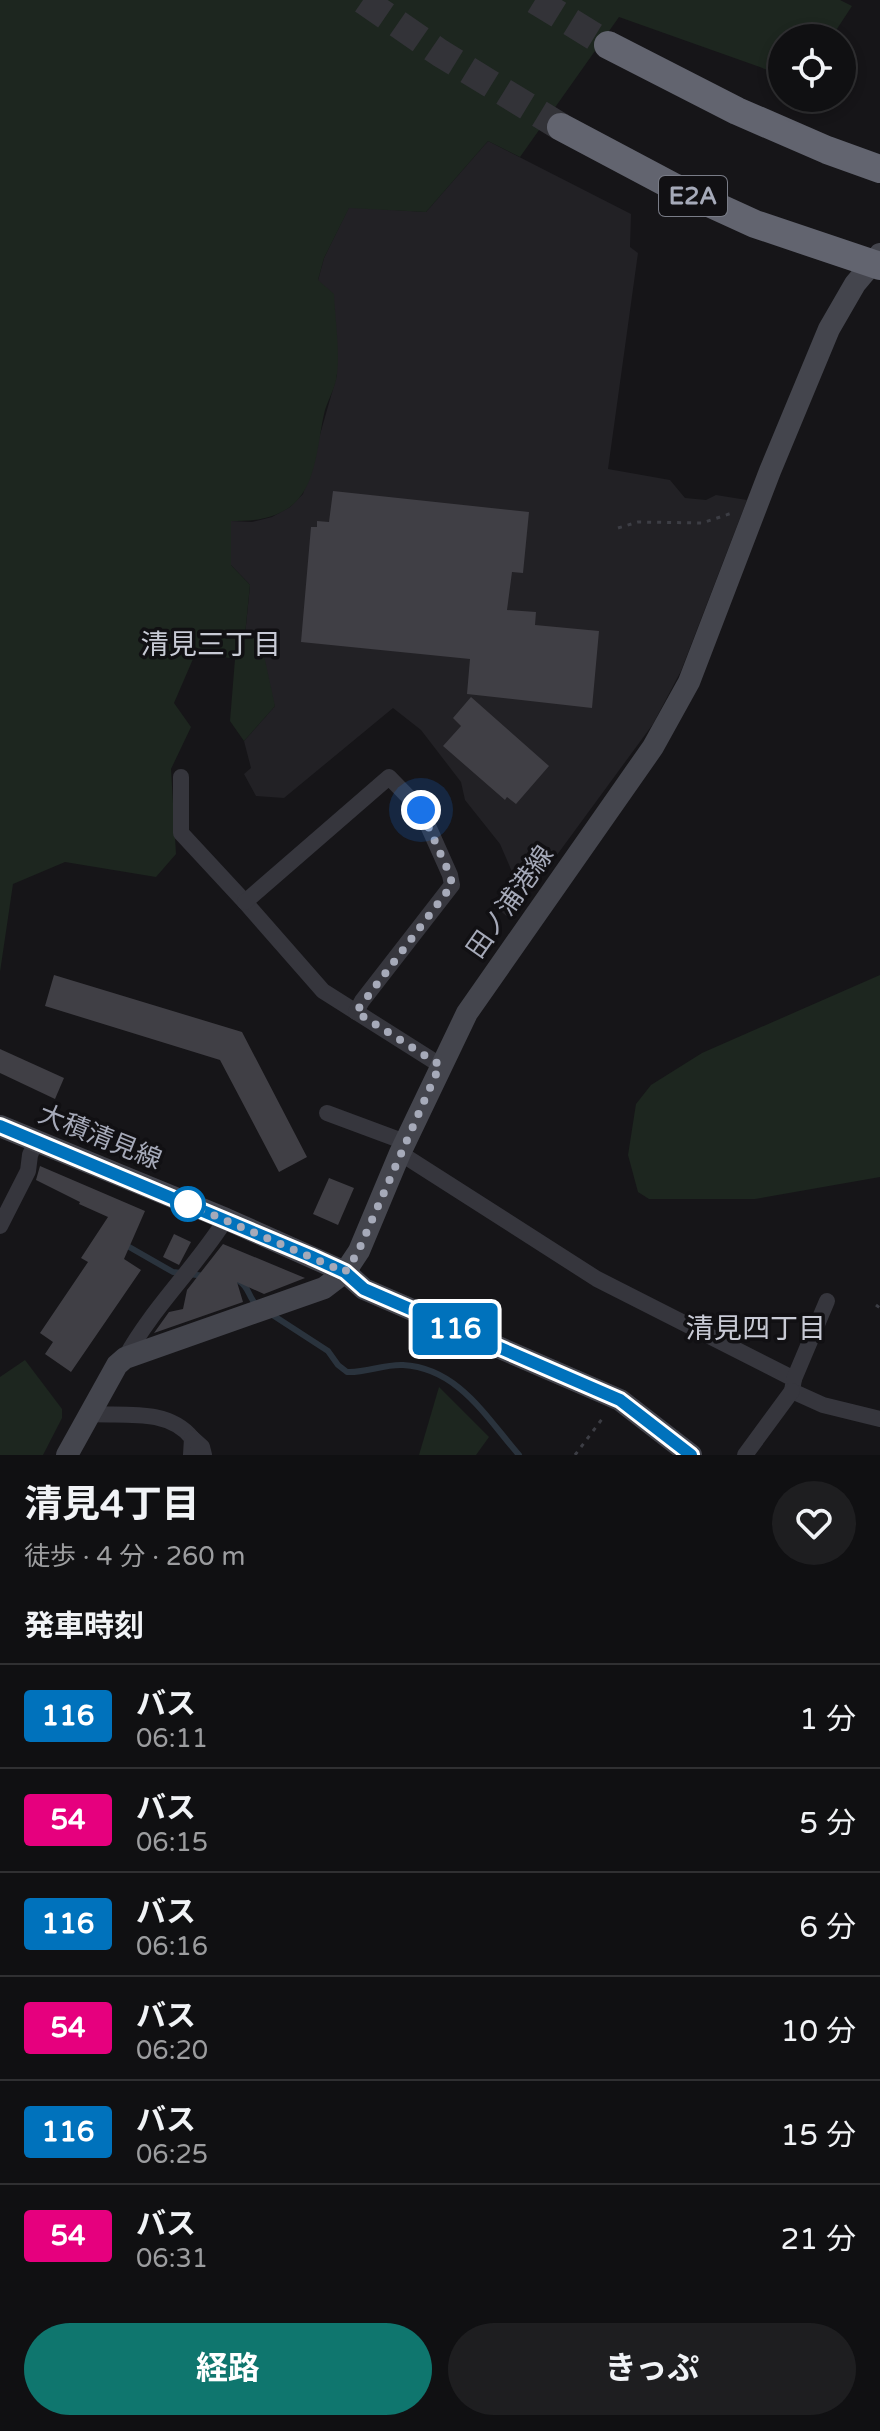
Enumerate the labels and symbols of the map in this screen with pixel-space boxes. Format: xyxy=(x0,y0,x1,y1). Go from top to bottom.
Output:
road number: E2A xyxy=(659,176,727,216)
district label: 清見三丁目 xyxy=(141,628,281,662)
your location xyxy=(401,790,441,830)
street label: 田ノ浦港線 xyxy=(460,840,560,964)
street label: 大積清見線 xyxy=(34,1098,166,1176)
unlabelled marker xyxy=(171,1187,205,1221)
line badge: 116 xyxy=(409,1303,501,1355)
district label: 清見四丁目 xyxy=(686,1312,826,1346)

